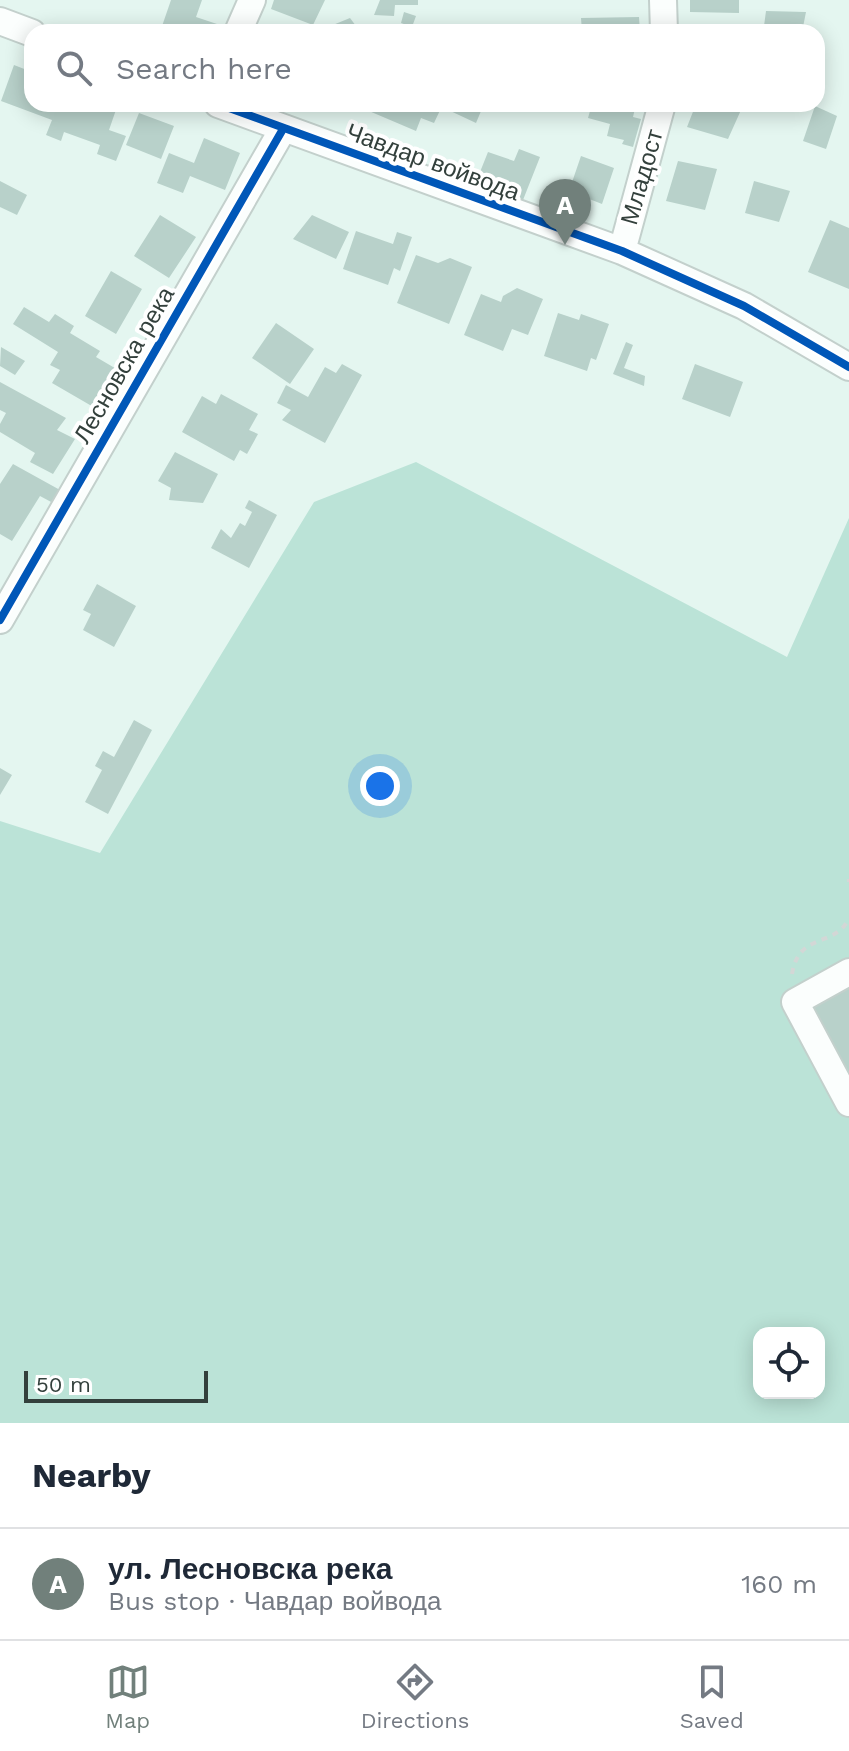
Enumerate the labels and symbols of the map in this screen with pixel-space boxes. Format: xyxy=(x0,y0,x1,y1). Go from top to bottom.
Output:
street label: Чавдар войвода xyxy=(342,118,524,207)
street label: Младост xyxy=(615,126,669,228)
pin: A xyxy=(539,179,591,245)
street label: Лесновска река xyxy=(68,281,180,448)
your location xyxy=(360,766,400,806)
scale bar xyxy=(24,1367,208,1403)

